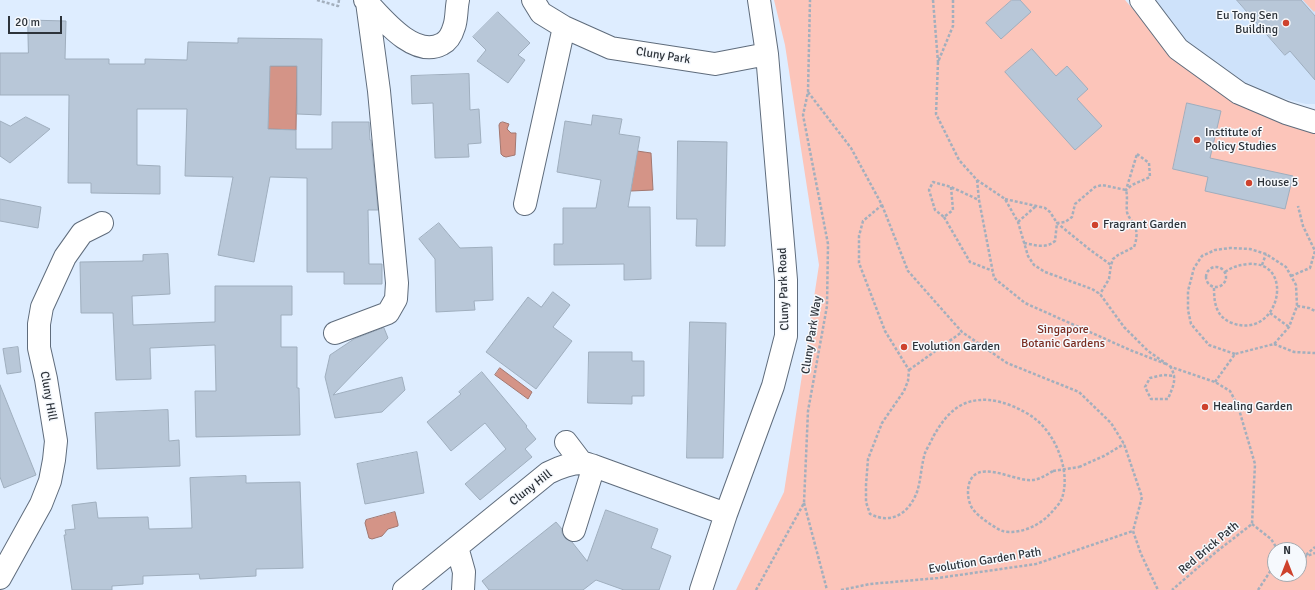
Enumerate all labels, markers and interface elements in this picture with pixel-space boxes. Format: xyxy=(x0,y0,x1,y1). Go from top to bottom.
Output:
scale bar xyxy=(10,8,64,34)
place label: Eu Tong Sen Building xyxy=(1216,9,1278,37)
text: 20 m xyxy=(15,15,40,30)
marker: Eu Tong Sen Building xyxy=(1281,18,1291,28)
street label: Cluny Park xyxy=(635,45,691,67)
place label: Institute of Policy Studies xyxy=(1205,126,1277,154)
marker: Institute of Policy Studies xyxy=(1192,135,1202,145)
place label: House 5 xyxy=(1257,176,1298,190)
marker: House 5 xyxy=(1244,178,1254,188)
place label: Fragrant Garden xyxy=(1103,218,1187,232)
marker: Fragrant Garden xyxy=(1090,220,1100,230)
street label: Cluny Park Road xyxy=(775,247,793,331)
street label: Cluny Park Way xyxy=(799,295,825,375)
park label: Singapore Botanic Gardens xyxy=(1021,323,1105,351)
place label: Evolution Garden xyxy=(912,340,1000,354)
marker: Evolution Garden xyxy=(899,342,909,352)
street label: Cluny Hill xyxy=(37,370,59,422)
place label: Healing Garden xyxy=(1213,400,1292,414)
marker: Healing Garden xyxy=(1200,402,1210,412)
street label: Cluny Hill xyxy=(507,467,555,509)
street label: Red Brick Path xyxy=(1176,519,1242,577)
north arrow xyxy=(1267,542,1307,582)
text: N xyxy=(1283,544,1291,557)
street label: Evolution Garden Path xyxy=(928,545,1042,577)

